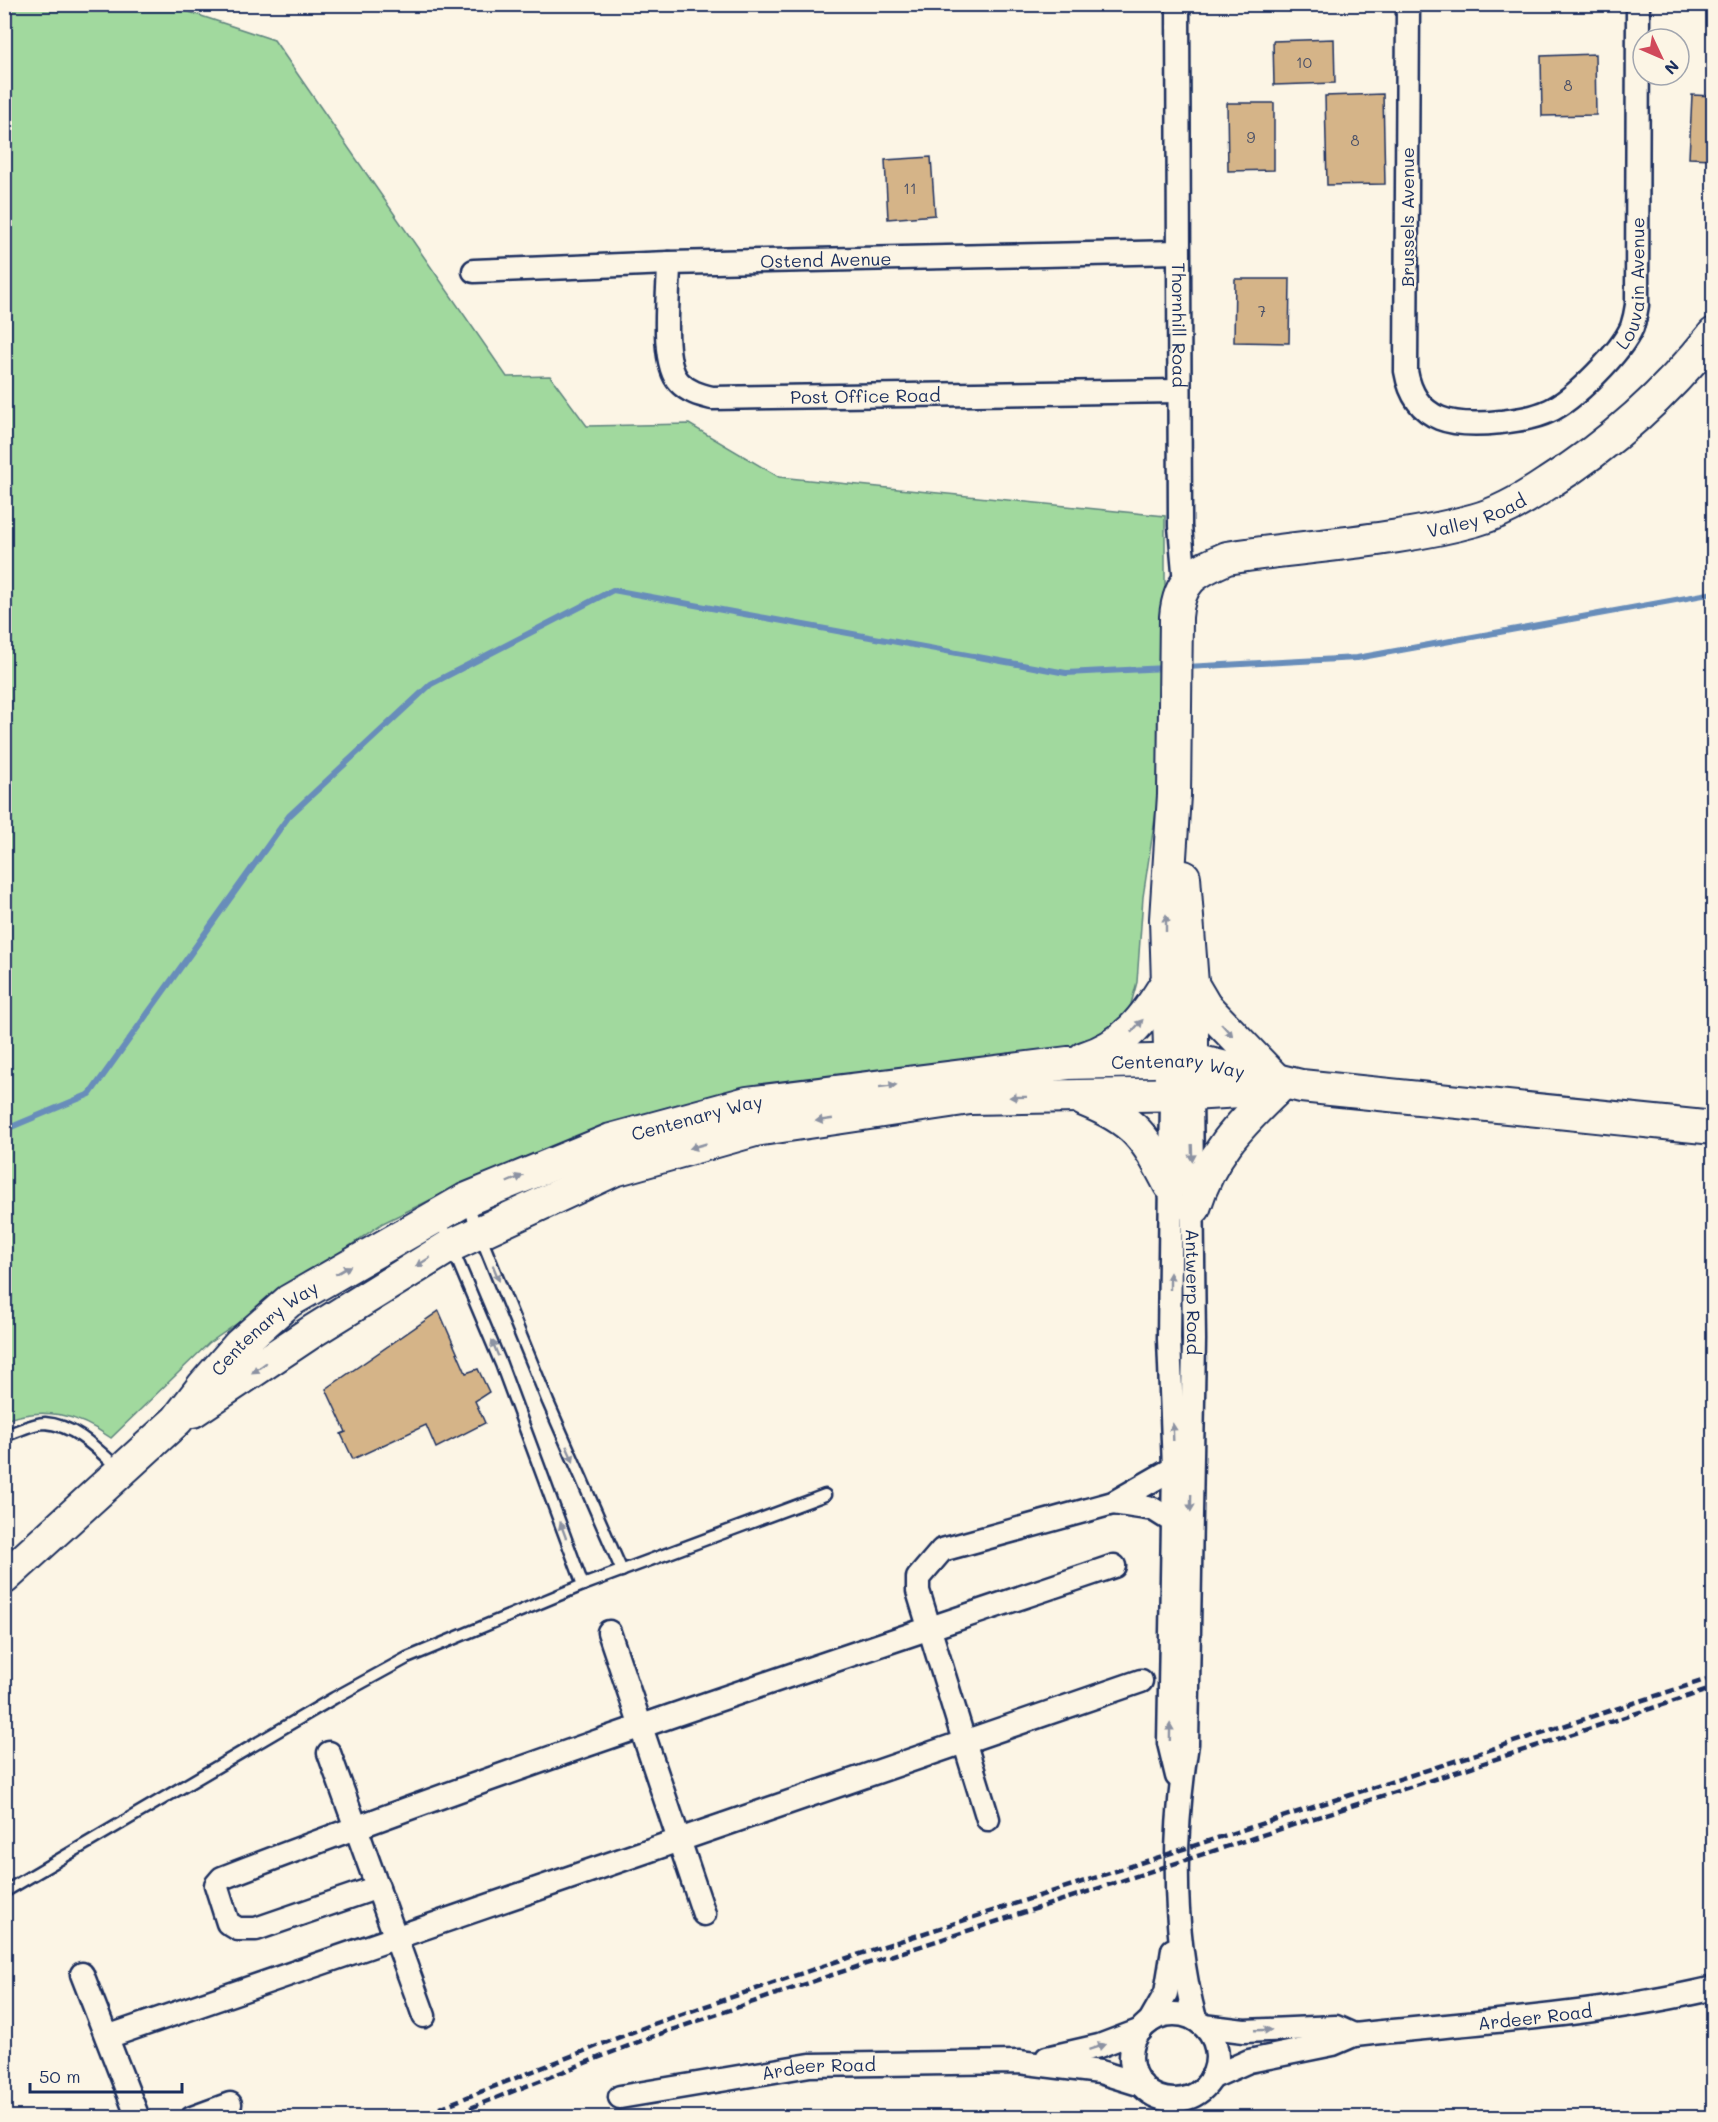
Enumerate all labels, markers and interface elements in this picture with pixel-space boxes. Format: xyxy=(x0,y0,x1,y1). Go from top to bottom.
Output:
north arrow xyxy=(1631,27,1691,87)
house number: 10 xyxy=(1296,52,1312,72)
text: N xyxy=(1660,56,1684,79)
house number: 8 xyxy=(1563,75,1573,95)
house number: 9 xyxy=(1247,127,1256,147)
house number: 8 xyxy=(1350,130,1360,150)
street label: Brussels Avenue xyxy=(1395,147,1419,287)
house number: 11 xyxy=(903,178,917,198)
street label: Louvain Avenue xyxy=(1610,217,1650,354)
street label: Ostend Avenue xyxy=(760,246,892,273)
street label: Thornhill Road xyxy=(1167,262,1191,388)
house number: 7 xyxy=(1258,301,1266,321)
street label: Post Office Road xyxy=(790,383,941,409)
street label: Valley Road xyxy=(1425,488,1530,543)
one-way arrow xyxy=(1162,914,1171,933)
one-way arrow xyxy=(1130,1018,1144,1033)
one-way arrow xyxy=(1220,1022,1233,1037)
street label: Centenary Way xyxy=(1111,1048,1247,1084)
one-way arrow xyxy=(879,1081,898,1090)
street label: Centenary Way xyxy=(629,1089,764,1146)
one-way arrow xyxy=(1008,1092,1027,1102)
one-way arrow xyxy=(815,1115,834,1124)
one-way arrow xyxy=(689,1142,707,1151)
one-way arrow xyxy=(1188,1143,1197,1162)
one-way arrow xyxy=(507,1174,525,1184)
street label: Antwerp Road xyxy=(1181,1229,1206,1355)
one-way arrow xyxy=(415,1257,431,1268)
one-way arrow xyxy=(335,1265,352,1275)
one-way arrow xyxy=(491,1265,501,1283)
one-way arrow xyxy=(1165,1271,1175,1290)
street label: Centenary Way xyxy=(206,1275,322,1381)
one-way arrow xyxy=(490,1338,500,1356)
one-way arrow xyxy=(252,1362,268,1374)
one-way arrow xyxy=(1168,1423,1177,1442)
one-way arrow xyxy=(566,1445,575,1462)
one-way arrow xyxy=(1186,1494,1196,1513)
one-way arrow xyxy=(557,1521,567,1539)
one-way arrow xyxy=(1165,1723,1174,1742)
street label: Ardeer Road xyxy=(1477,1998,1594,2035)
one-way arrow xyxy=(1253,2026,1272,2035)
one-way arrow xyxy=(1088,2042,1106,2051)
street label: Ardeer Road xyxy=(760,2052,876,2085)
scale bar xyxy=(30,2056,182,2094)
text: 50 m xyxy=(39,2064,81,2088)

